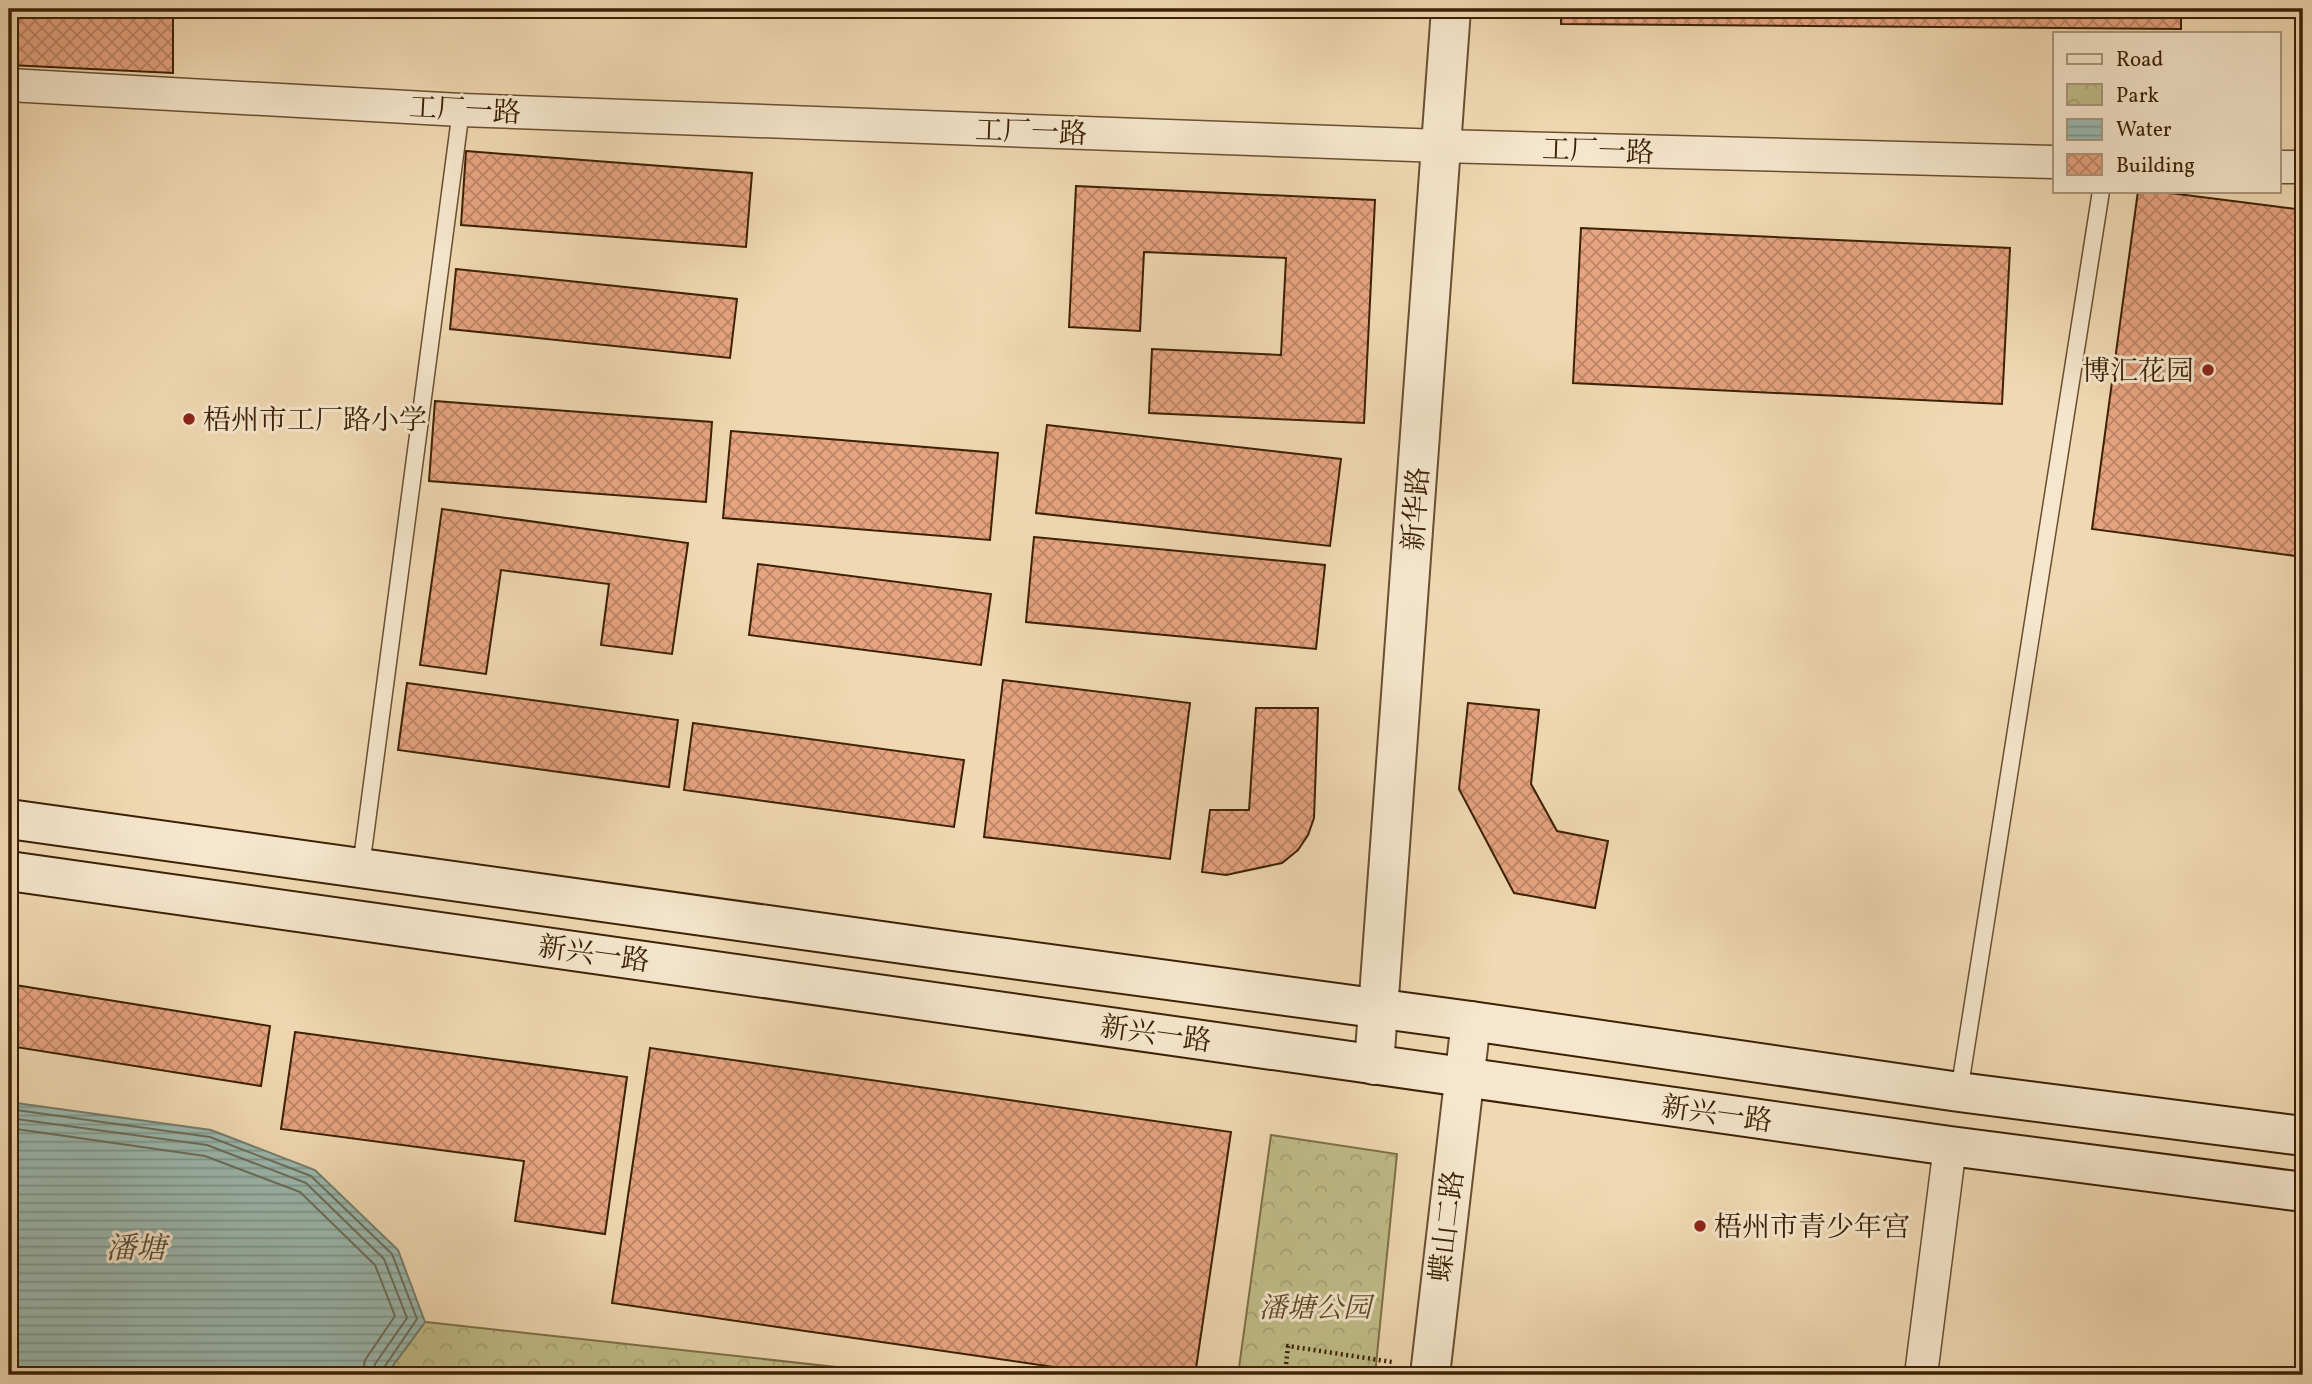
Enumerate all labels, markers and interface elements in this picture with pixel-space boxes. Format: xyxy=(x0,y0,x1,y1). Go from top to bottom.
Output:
legend xyxy=(2053,32,2280,192)
text: Road xyxy=(2116,46,2163,75)
text: Park xyxy=(2116,82,2159,111)
street label: 工厂一路 xyxy=(408,89,522,134)
street label: 工厂一路 xyxy=(974,112,1088,155)
text: Water xyxy=(2116,116,2172,145)
street label: 工厂一路 xyxy=(1541,131,1655,174)
text: Building xyxy=(2116,152,2195,181)
place label: 博汇花园 xyxy=(2082,353,2194,392)
marker: 博汇花园 xyxy=(2200,362,2216,378)
place label: 梧州市工厂路小学 xyxy=(203,402,427,441)
marker: 梧州市工厂路小学 xyxy=(181,411,197,427)
street label: 新华路 xyxy=(1395,466,1440,552)
street label: 新兴一路 xyxy=(535,928,652,983)
street label: 新兴一路 xyxy=(1097,1008,1214,1063)
street label: 新兴一路 xyxy=(1658,1088,1775,1143)
street label: 蝶山二路 xyxy=(1422,1168,1475,1284)
place label: 梧州市青少年宫 xyxy=(1714,1209,1910,1248)
marker: 梧州市青少年宫 xyxy=(1692,1218,1708,1234)
water label: 潘塘 xyxy=(106,1229,170,1271)
park label: 潘塘公园 xyxy=(1259,1290,1375,1329)

